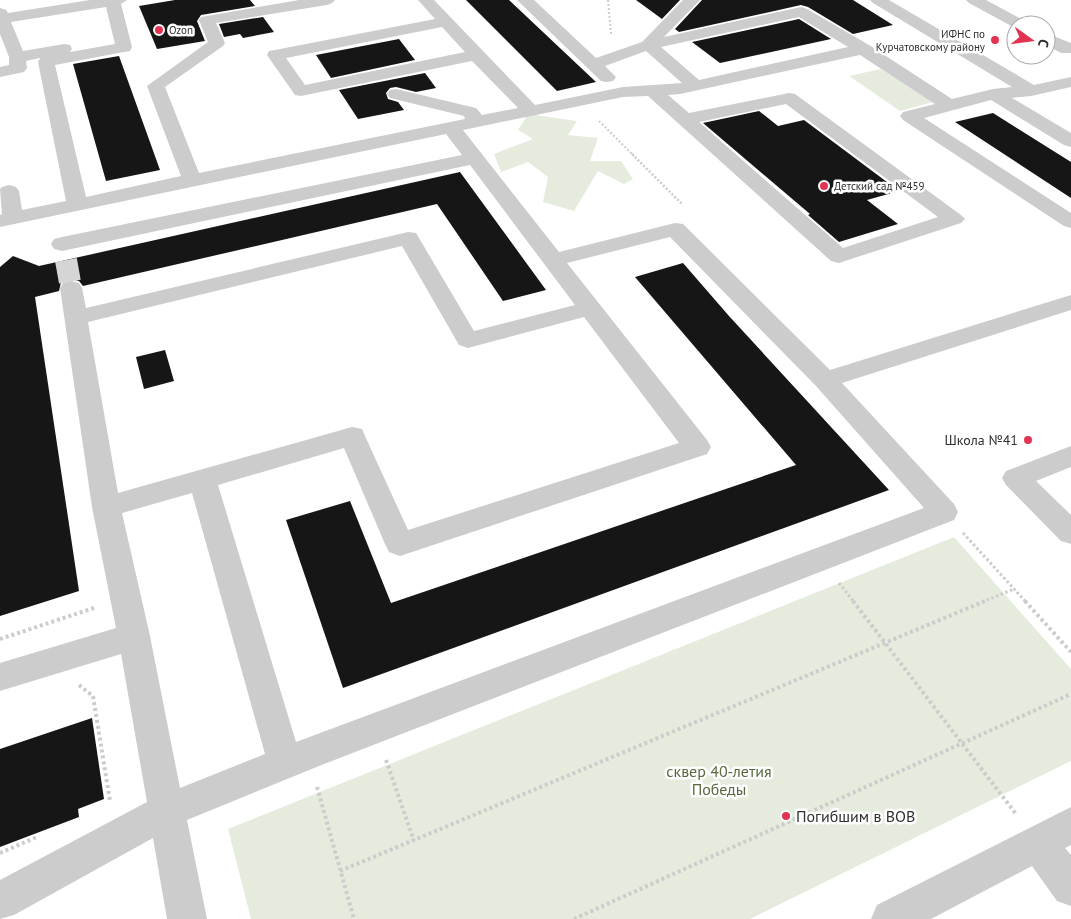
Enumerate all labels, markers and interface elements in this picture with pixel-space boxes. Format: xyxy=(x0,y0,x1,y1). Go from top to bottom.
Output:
north arrow xyxy=(1006,15,1056,65)
place label: Ozon xyxy=(169,23,193,37)
marker: Ozon xyxy=(153,24,165,36)
place label: ИФНС по Курчатовскому району xyxy=(876,27,986,54)
marker: ИФНС по Курчатовскому району xyxy=(989,34,1001,46)
text: С xyxy=(1034,37,1053,49)
place label: Детский сад №459 xyxy=(834,179,925,193)
marker: Детский сад №459 xyxy=(818,180,830,192)
place label: Школа №41 xyxy=(944,431,1018,449)
marker: Школа №41 xyxy=(1022,434,1034,446)
park label: сквер 40-летия Победы xyxy=(666,761,772,799)
place label: Погибшим в ВОВ xyxy=(796,806,915,826)
marker: Погибшим в ВОВ xyxy=(780,810,792,822)

